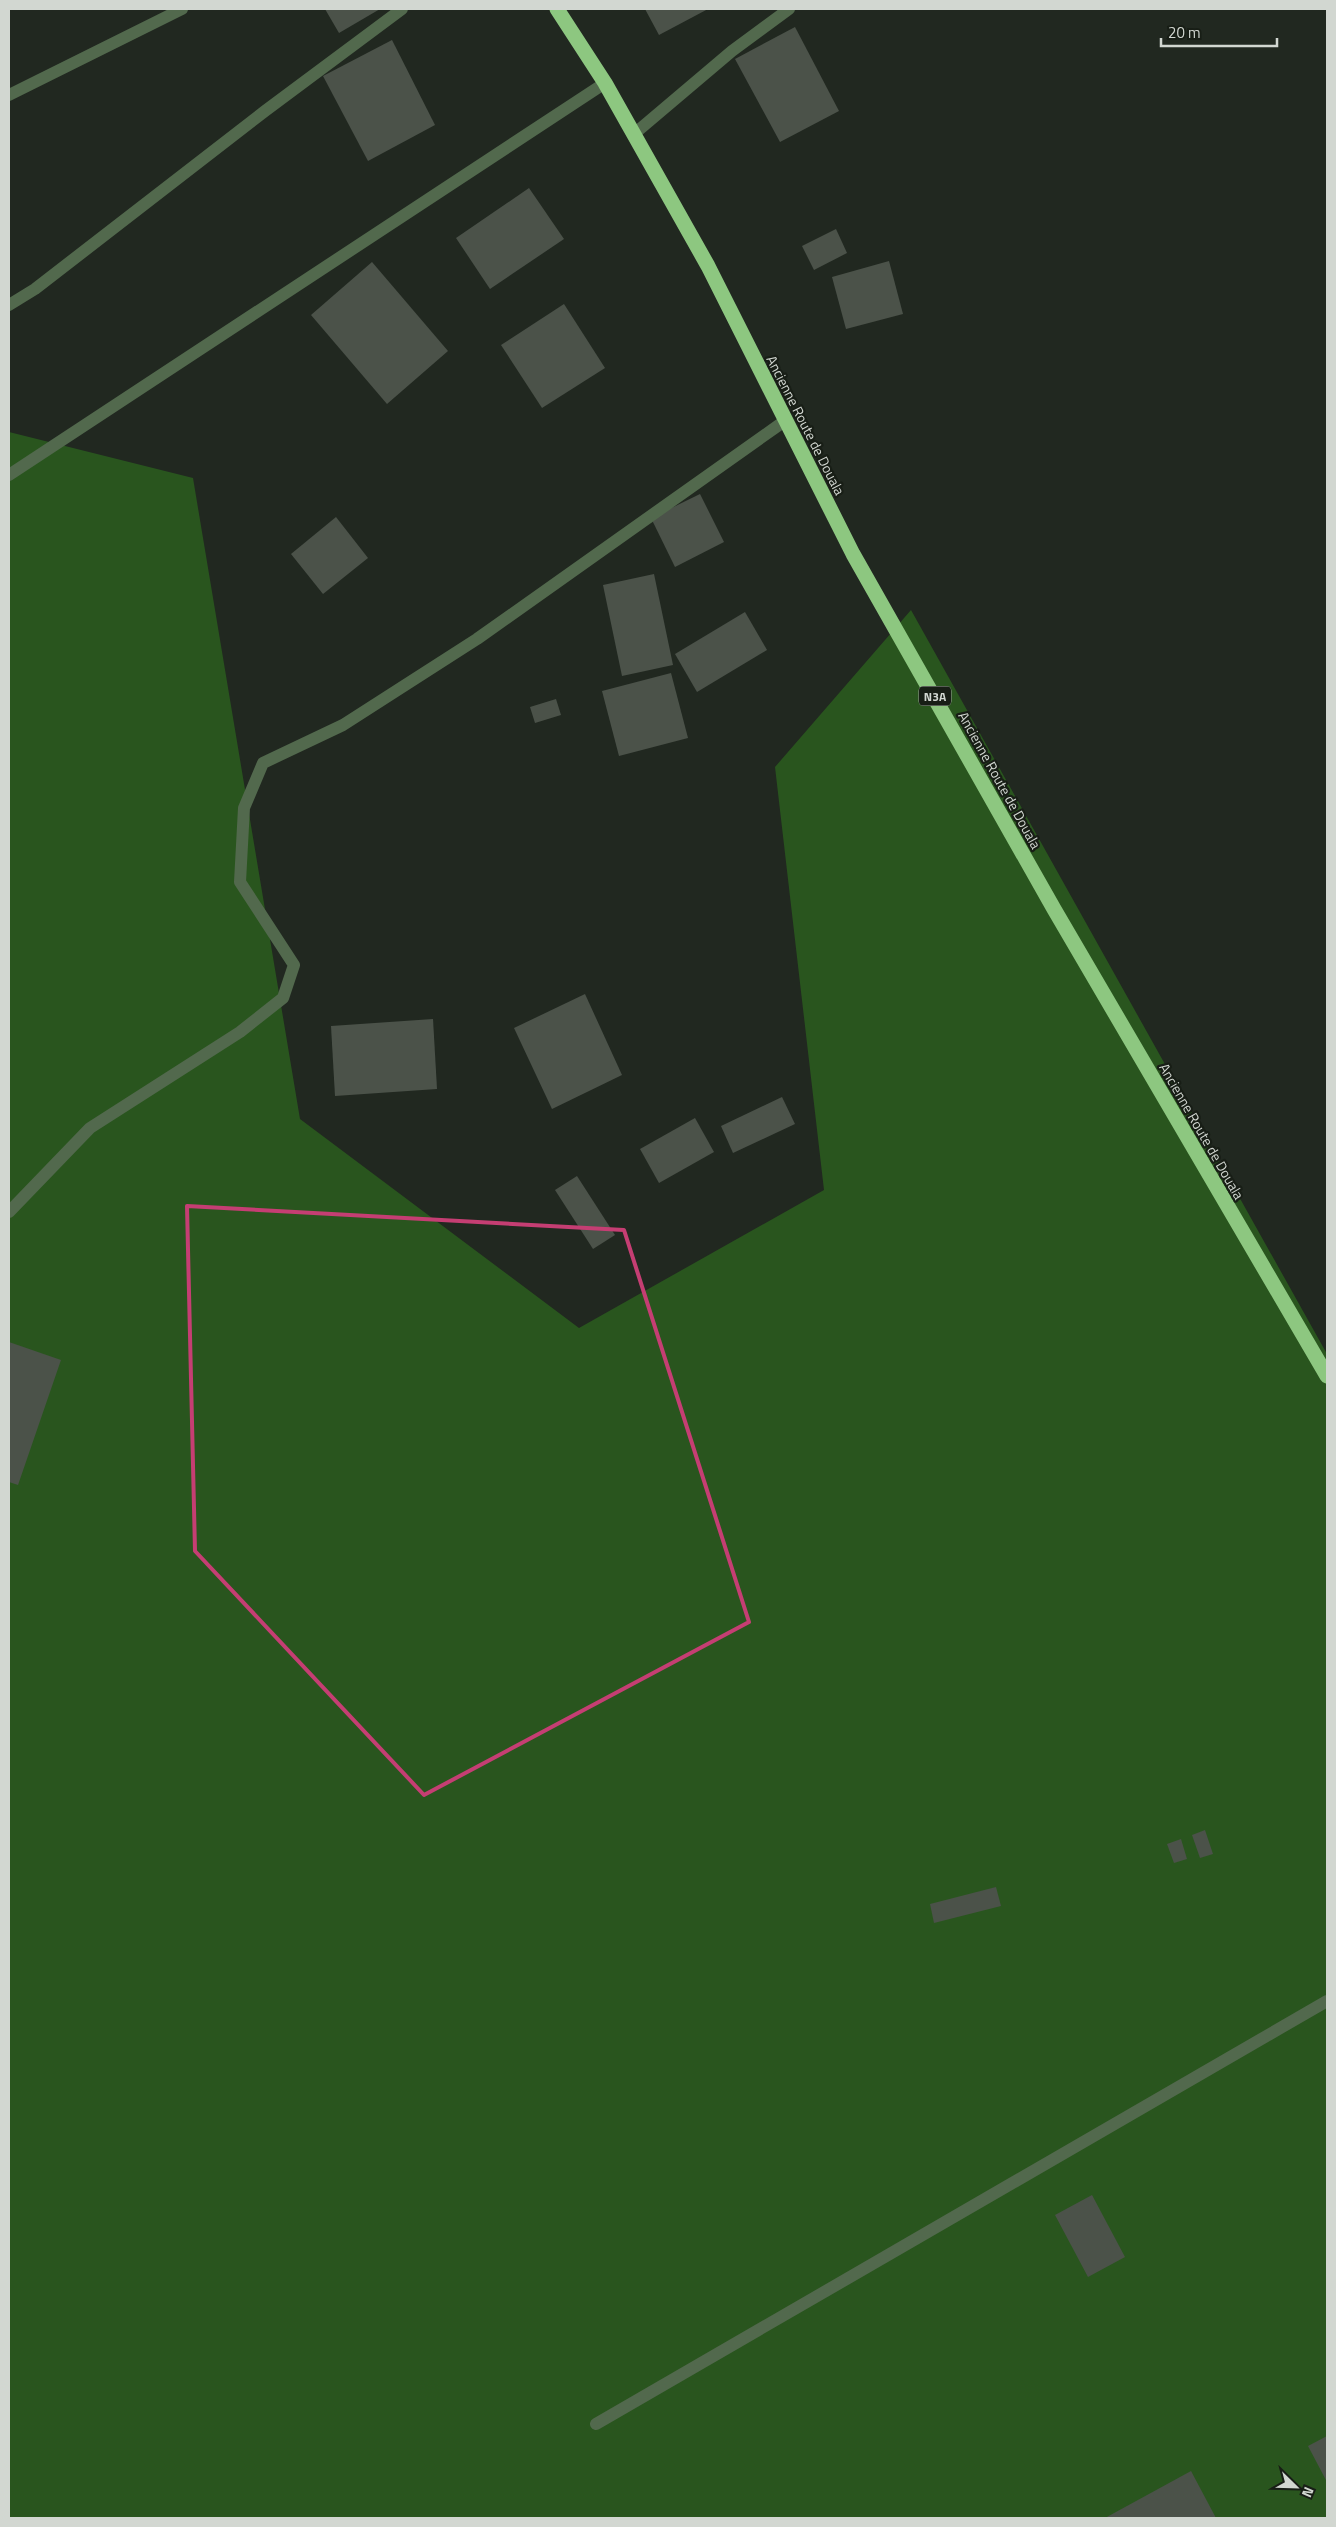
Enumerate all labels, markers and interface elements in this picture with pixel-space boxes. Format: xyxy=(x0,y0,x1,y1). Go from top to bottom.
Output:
scale bar xyxy=(1161,15,1277,47)
text: 20 m xyxy=(1168,21,1201,44)
street label: Ancienne Route de Douala xyxy=(762,351,850,499)
road number: N3A xyxy=(919,686,951,706)
street label: Ancienne Route de Douala xyxy=(953,707,1047,853)
street label: Ancienne Route de Douala xyxy=(1154,1059,1250,1203)
north arrow xyxy=(1271,2462,1321,2512)
text: N xyxy=(1297,2484,1320,2501)

